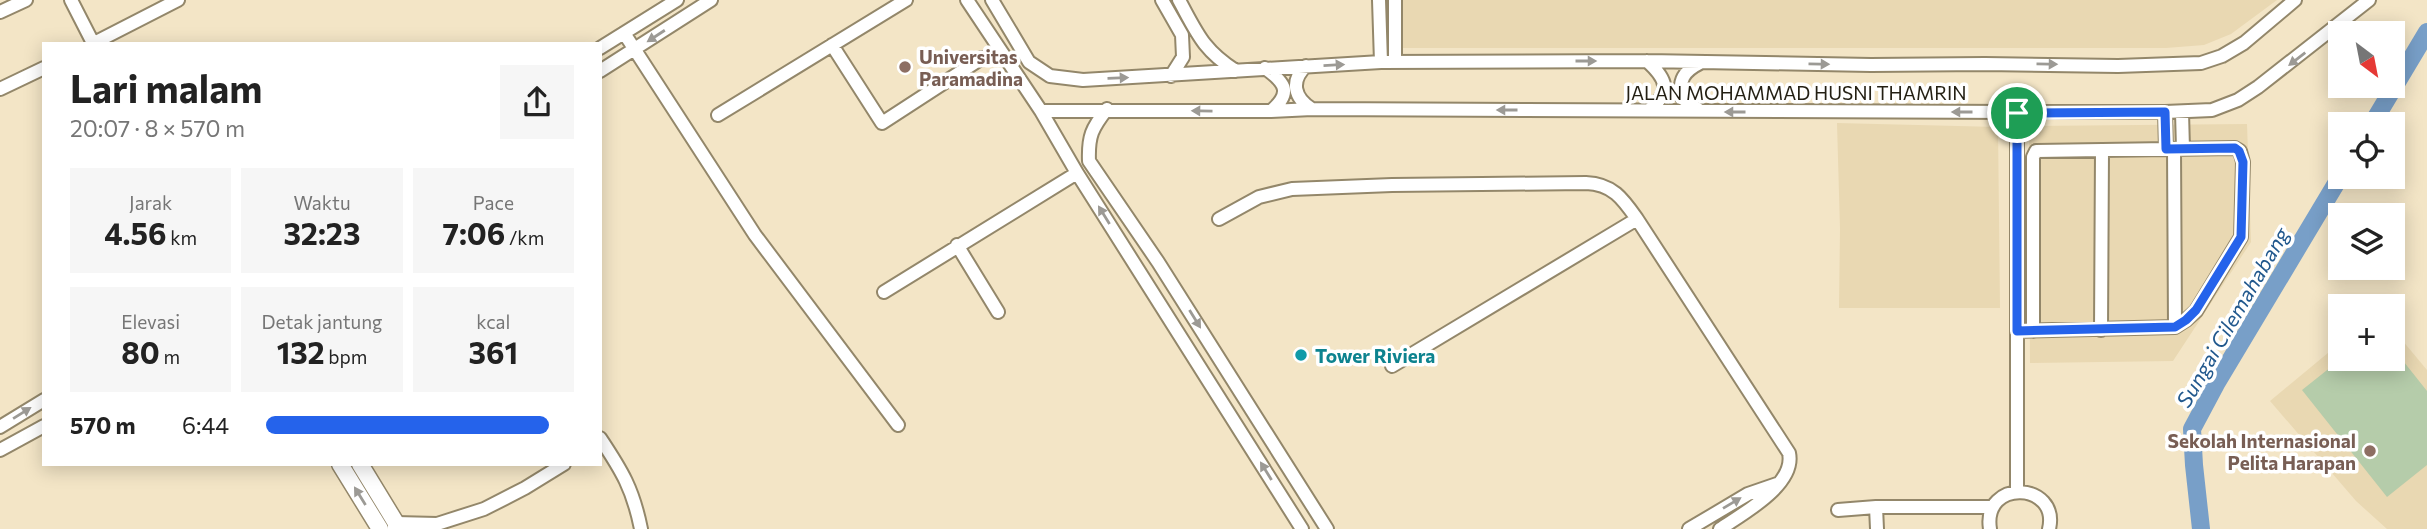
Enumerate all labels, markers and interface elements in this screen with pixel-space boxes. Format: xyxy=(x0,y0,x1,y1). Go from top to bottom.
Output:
north arrow xyxy=(2328,21,2404,98)
map controls xyxy=(2328,21,2405,371)
one-way arrow xyxy=(646,29,665,42)
place label: Universitas Paramadina xyxy=(919,45,1023,90)
one-way arrow xyxy=(2288,51,2306,66)
one-way arrow xyxy=(1575,55,1597,67)
one-way arrow xyxy=(1808,58,1830,70)
one-way arrow xyxy=(2036,58,2058,70)
marker: Universitas Paramadina xyxy=(897,59,913,75)
one-way arrow xyxy=(1323,59,1345,70)
text: Lari malam xyxy=(70,64,262,111)
button: share xyxy=(500,65,574,139)
one-way arrow xyxy=(1107,73,1129,84)
street label: JALAN MOHAMMAD HUSNI THAMRIN xyxy=(1625,81,1967,104)
pin xyxy=(1987,83,2047,143)
icon: arrive xyxy=(1998,94,2036,132)
one-way arrow xyxy=(1496,104,1518,116)
one-way arrow xyxy=(1191,105,1213,116)
one-way arrow xyxy=(1723,106,1745,118)
one-way arrow xyxy=(1951,106,1973,118)
button: locate xyxy=(2328,112,2405,189)
text: 20:07 · 8 × 570 m xyxy=(70,114,245,142)
text: Jarak xyxy=(129,191,172,214)
text: Waktu xyxy=(293,191,351,214)
text: Pace xyxy=(473,191,514,214)
button: layers xyxy=(2328,203,2405,280)
one-way arrow xyxy=(1097,206,1110,225)
text: 4.56 xyxy=(104,214,167,251)
text: 32:23 xyxy=(284,214,360,251)
text: 7:06 xyxy=(442,214,505,251)
water label: Sungai Cilemahabang xyxy=(2170,221,2294,411)
text: km xyxy=(167,226,197,249)
text: /km xyxy=(505,226,544,249)
button: + xyxy=(2328,294,2405,371)
text: Elevasi xyxy=(121,310,180,333)
text: Detak jantung xyxy=(262,310,382,333)
text: kcal xyxy=(476,310,510,333)
one-way arrow xyxy=(1188,310,1201,329)
text: 80 xyxy=(121,333,160,370)
text: 132 xyxy=(277,333,325,370)
text: 361 xyxy=(469,333,518,370)
place label: Tower Riviera xyxy=(1315,344,1435,367)
text: m xyxy=(160,345,180,368)
text: bpm xyxy=(325,345,367,368)
marker: Tower Riviera xyxy=(1293,347,1309,363)
one-way arrow xyxy=(12,407,31,420)
text: 570 m xyxy=(70,411,136,439)
text: 6:44 xyxy=(182,411,229,439)
place label: Sekolah Internasional Pelita Harapan xyxy=(2168,429,2356,474)
marker: Sekolah Internasional Pelita Harapan xyxy=(2362,443,2378,459)
one-way arrow xyxy=(1260,462,1273,481)
one-way arrow xyxy=(354,487,367,506)
one-way arrow xyxy=(1722,497,1741,509)

